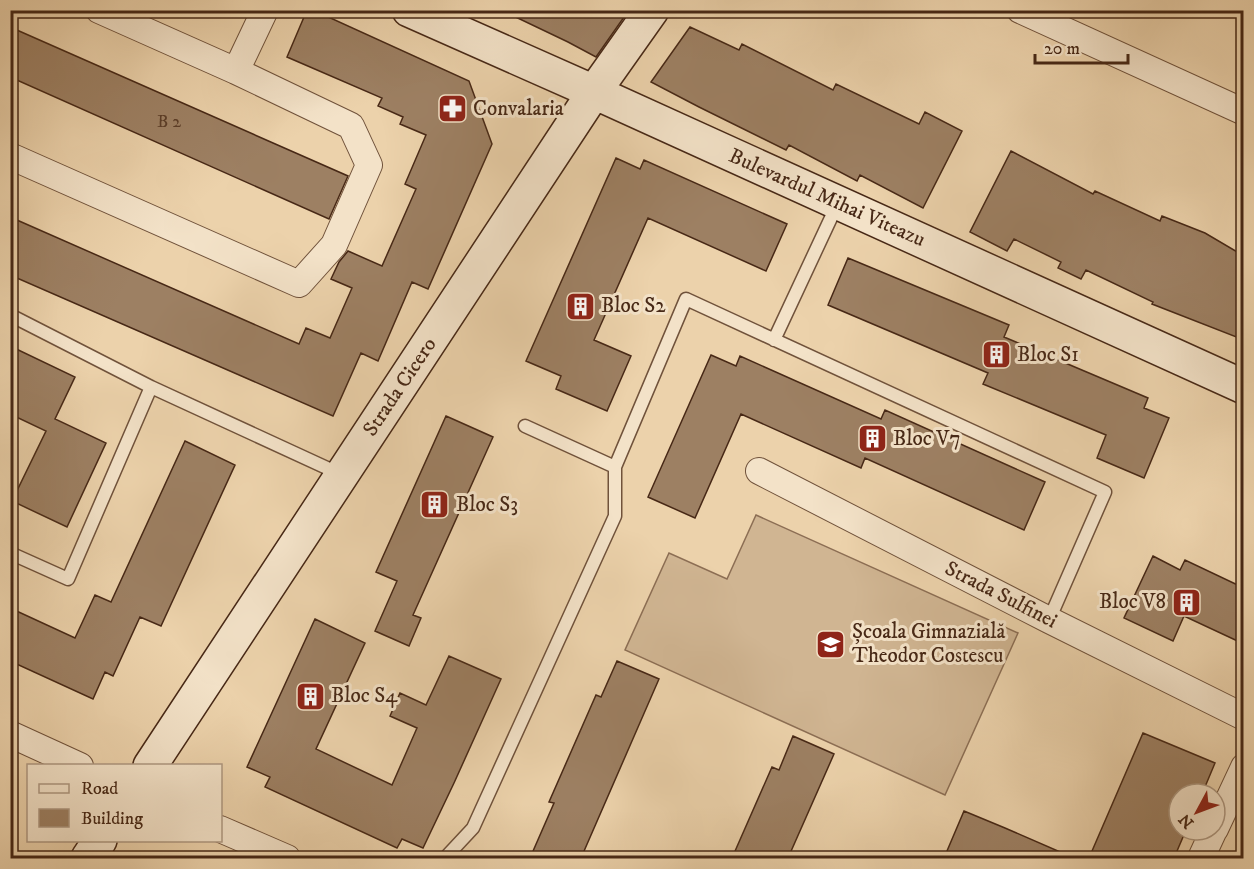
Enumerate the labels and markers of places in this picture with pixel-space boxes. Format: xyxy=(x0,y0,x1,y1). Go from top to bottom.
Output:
pharmacy icon: Convalaria xyxy=(436,93,468,125)
place label: Convalaria xyxy=(473,96,564,122)
building icon: Bloc S2 xyxy=(564,290,596,322)
place label: Bloc S2 xyxy=(601,293,666,319)
building icon: Bloc S1 xyxy=(980,339,1012,371)
place label: Bloc S1 xyxy=(1017,342,1079,368)
building icon: Bloc V7 xyxy=(856,423,888,455)
place label: Bloc V7 xyxy=(893,426,961,452)
building icon: Bloc S3 xyxy=(419,489,451,521)
place label: Bloc S3 xyxy=(456,492,518,518)
building icon: Bloc V8 xyxy=(1171,586,1203,618)
place label: Bloc V8 xyxy=(1099,589,1166,615)
place label: Școala Gimnazială Theodor Costescu xyxy=(852,619,1005,669)
school or university icon: Școala Gimnazială Theodor Costescu xyxy=(815,628,847,660)
building icon: Bloc S4 xyxy=(294,680,326,712)
place label: Bloc S4 xyxy=(331,683,398,709)

